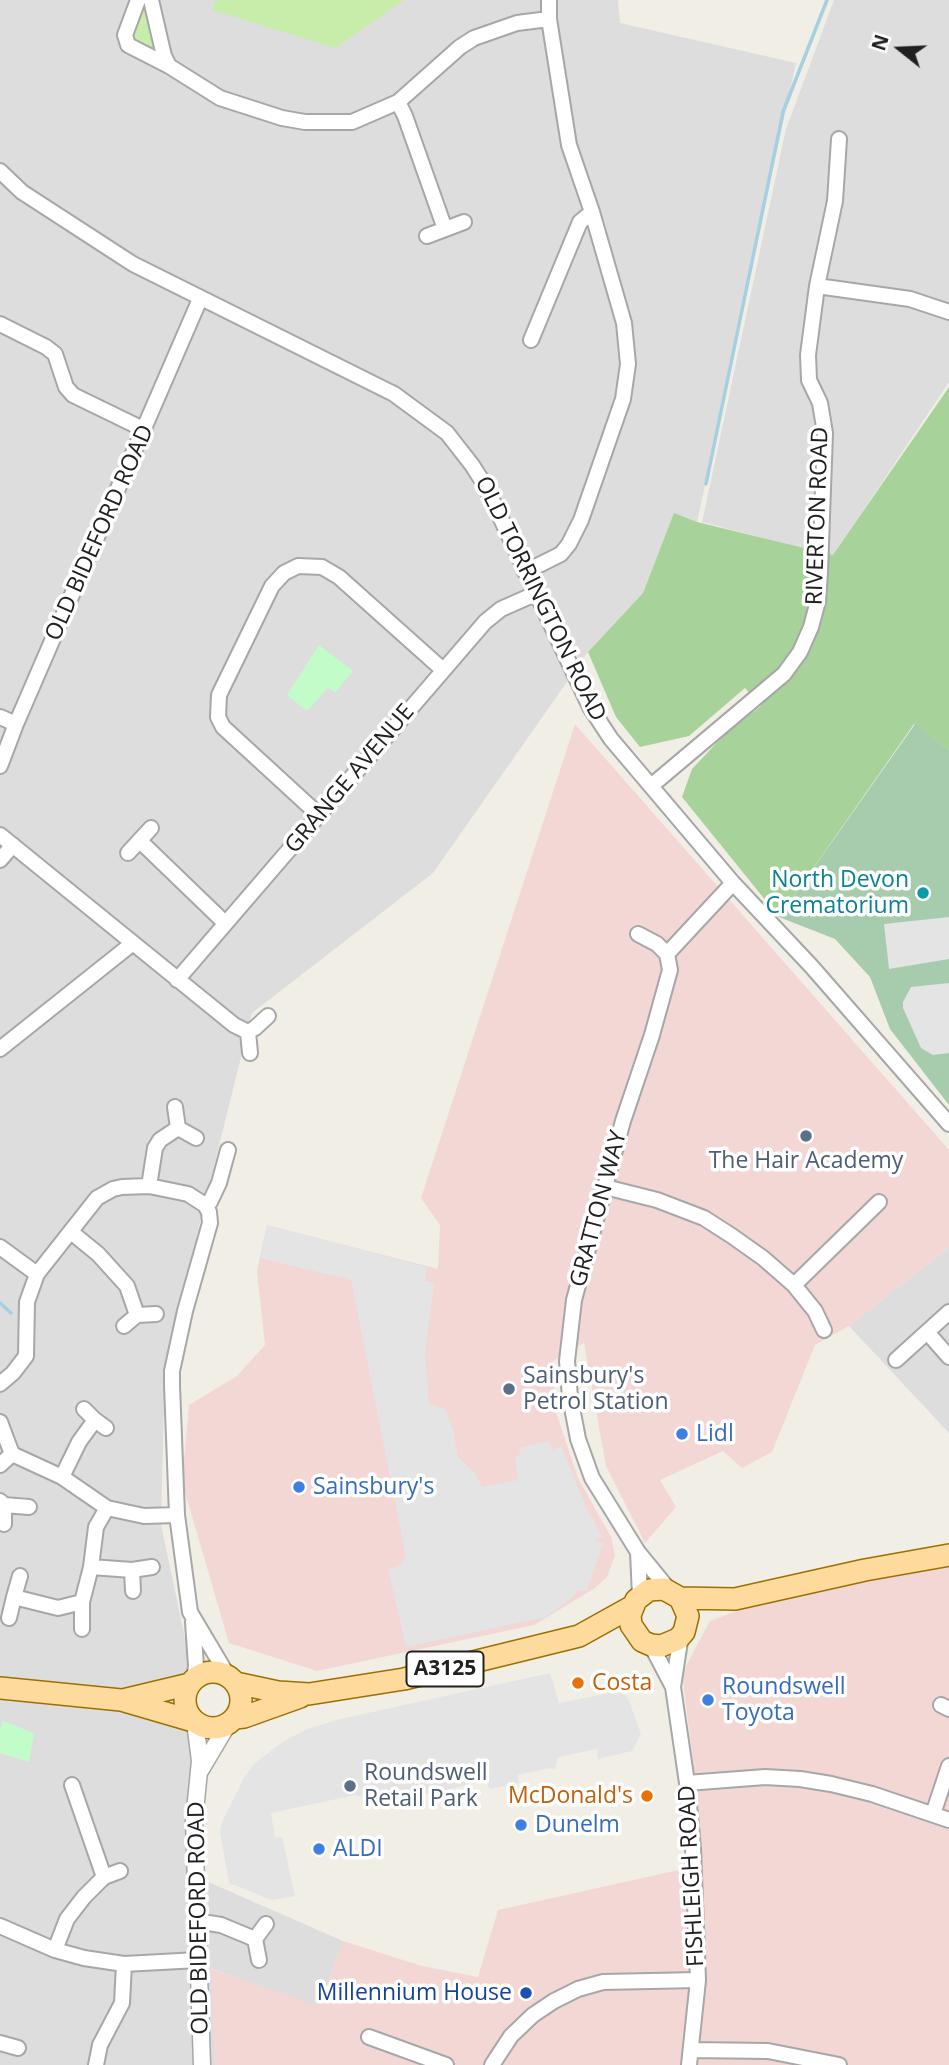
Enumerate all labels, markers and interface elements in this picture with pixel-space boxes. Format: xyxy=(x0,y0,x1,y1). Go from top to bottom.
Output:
north arrow xyxy=(865,14,935,84)
text: N xyxy=(865,31,895,54)
street label: OLD BIDEFORD ROAD xyxy=(40,421,160,645)
street label: RIVERTON ROAD xyxy=(801,426,835,606)
street label: OLD TORRINGTON ROAD xyxy=(469,472,611,726)
street label: GRANGE AVENUE xyxy=(280,699,420,859)
place label: North Devon Crematorium xyxy=(765,866,909,920)
marker: North Devon Crematorium xyxy=(915,885,931,901)
street label: GRATTON WAY xyxy=(565,1128,633,1290)
marker: The Hair Academy xyxy=(798,1128,814,1144)
place label: The Hair Academy xyxy=(709,1147,903,1175)
place label: Sainsbury's Petrol Station xyxy=(523,1362,669,1416)
marker: Sainsbury's Petrol Station xyxy=(501,1381,517,1397)
place label: Lidl xyxy=(696,1420,734,1448)
marker: Lidl xyxy=(674,1426,690,1442)
place label: Sainsbury's xyxy=(313,1473,434,1501)
marker: Sainsbury's xyxy=(291,1479,307,1495)
road number: A3125 xyxy=(406,1652,484,1686)
place label: Costa xyxy=(592,1669,652,1697)
place label: Roundswell Toyota xyxy=(722,1673,846,1727)
marker: Costa xyxy=(570,1675,586,1691)
marker: Roundswell Toyota xyxy=(700,1692,716,1708)
place label: Roundswell Retail Park xyxy=(364,1759,488,1813)
marker: Roundswell Retail Park xyxy=(342,1778,358,1794)
place label: McDonald's xyxy=(508,1782,633,1810)
street label: FISHLEIGH ROAD xyxy=(673,1784,711,1968)
marker: McDonald's xyxy=(639,1788,655,1804)
street label: OLD BIDEFORD ROAD xyxy=(183,1801,215,2035)
place label: Dunelm xyxy=(535,1811,620,1839)
marker: Dunelm xyxy=(513,1817,529,1833)
place label: ALDI xyxy=(333,1835,383,1863)
marker: ALDI xyxy=(311,1841,327,1857)
place label: Millennium House xyxy=(317,1979,512,2007)
marker: Millennium House xyxy=(518,1985,534,2001)

